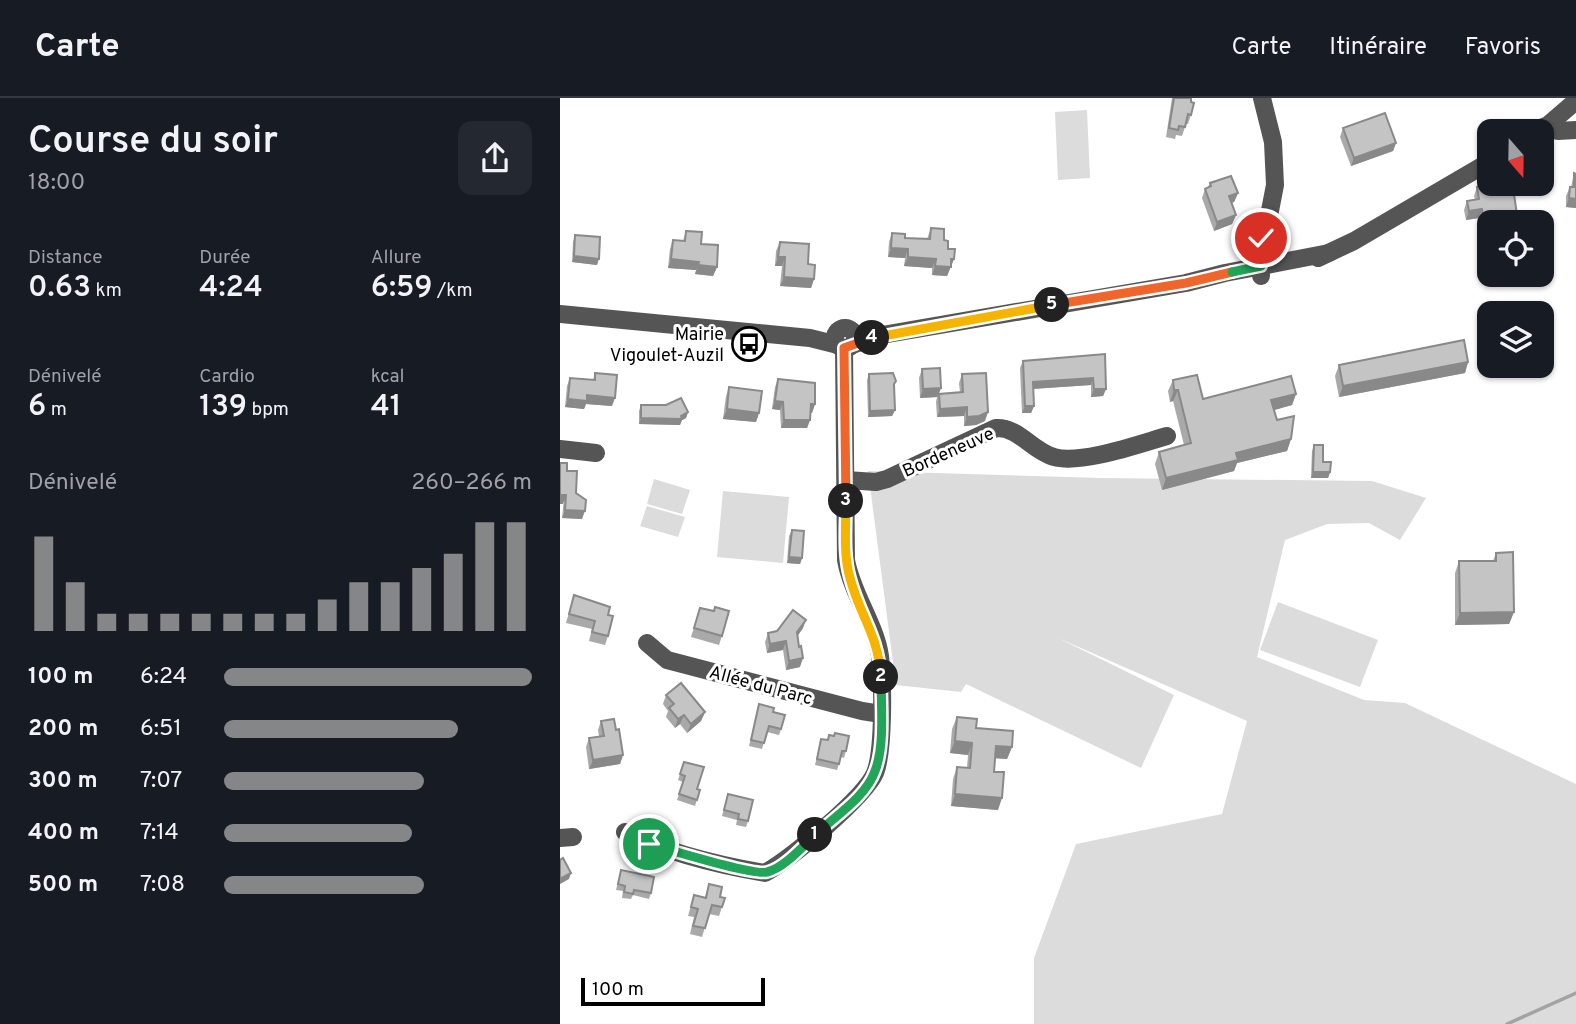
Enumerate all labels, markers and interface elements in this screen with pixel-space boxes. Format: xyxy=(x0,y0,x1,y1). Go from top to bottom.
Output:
text: Carte xyxy=(35,27,120,69)
text: Carte xyxy=(1231,33,1291,63)
text: Itinéraire xyxy=(1329,33,1427,63)
text: Favoris xyxy=(1465,33,1541,63)
text: Course du soir xyxy=(28,118,278,167)
north arrow xyxy=(1477,119,1554,196)
map controls xyxy=(1477,119,1554,378)
button: share xyxy=(458,121,532,195)
text: 18:00 xyxy=(28,169,85,198)
pin xyxy=(1231,208,1291,268)
button: locate xyxy=(1477,210,1554,287)
icon: check xyxy=(1242,219,1280,257)
text: Distance xyxy=(28,246,103,270)
text: Durée xyxy=(199,246,250,270)
text: Allure xyxy=(371,246,421,270)
text: 0.63 xyxy=(28,270,91,307)
text: 4:24 xyxy=(199,270,263,307)
text: 6:59 xyxy=(371,270,433,307)
text: km xyxy=(91,279,122,303)
text: /km xyxy=(433,279,473,303)
pin: 5 xyxy=(1035,288,1070,322)
text: 5 xyxy=(1046,292,1057,316)
button: layers xyxy=(1477,301,1554,378)
pin: 4 xyxy=(854,320,890,356)
place label: Mairie Vigoulet-Auzil xyxy=(610,324,724,368)
bus stop icon: Mairie Vigoulet-Auzil xyxy=(730,325,768,363)
text: 4 xyxy=(865,325,878,349)
text: Dénivelé xyxy=(28,365,102,389)
text: Cardio xyxy=(199,365,255,389)
text: kcal xyxy=(371,365,404,389)
text: 6 xyxy=(28,389,46,426)
text: 139 xyxy=(199,389,247,426)
text: 41 xyxy=(371,389,401,426)
text: m xyxy=(46,398,67,422)
text: bpm xyxy=(247,398,289,422)
street label: Bordeneuve xyxy=(899,423,998,484)
text: Dénivelé xyxy=(28,469,117,498)
text: 260–266 m xyxy=(411,469,532,498)
pin: 3 xyxy=(828,484,864,518)
text: 3 xyxy=(840,488,851,512)
pin: 2 xyxy=(864,660,898,694)
street label: Allée du Parc xyxy=(706,662,815,711)
text: 100 m xyxy=(28,663,93,692)
text: 6:24 xyxy=(140,663,187,692)
text: 2 xyxy=(875,664,886,688)
text: 200 m xyxy=(28,715,98,744)
text: 6:51 xyxy=(140,715,182,744)
text: 300 m xyxy=(28,767,98,796)
text: 7:07 xyxy=(140,767,182,796)
pin xyxy=(619,814,679,874)
pin: 1 xyxy=(798,818,832,852)
text: 400 m xyxy=(28,819,99,848)
text: 7:14 xyxy=(140,819,179,848)
text: 1 xyxy=(811,822,818,846)
icon: arrive xyxy=(630,825,668,863)
text: 500 m xyxy=(28,871,98,900)
text: 7:08 xyxy=(140,871,185,900)
scale bar xyxy=(581,975,765,1007)
text: 100 m xyxy=(592,978,644,1002)

